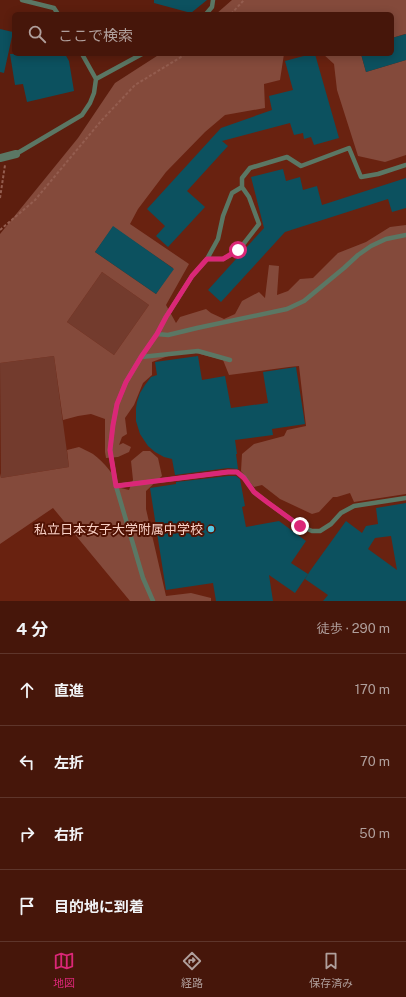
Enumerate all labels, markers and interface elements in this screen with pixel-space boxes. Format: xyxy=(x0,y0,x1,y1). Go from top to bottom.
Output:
search box xyxy=(12,12,394,56)
icon: search xyxy=(26,23,48,45)
text: ここで検索 xyxy=(58,27,133,44)
route start xyxy=(229,241,247,259)
route end xyxy=(291,517,309,535)
place label: 私立日本女子大学附属中学校 xyxy=(34,522,203,537)
marker: 私立日本女子大学附属中学校 xyxy=(206,524,216,534)
text: 4 分 xyxy=(16,619,48,639)
text: 徒歩 · 290 m xyxy=(317,621,390,636)
icon: ahead xyxy=(16,679,38,701)
text: 直進 xyxy=(54,682,84,699)
text: 170 m xyxy=(355,682,390,697)
icon: left xyxy=(16,751,38,773)
text: 左折 xyxy=(54,754,84,771)
text: 70 m xyxy=(360,754,390,769)
icon: right xyxy=(16,823,38,845)
text: 右折 xyxy=(54,826,84,843)
text: 50 m xyxy=(359,826,390,841)
icon: arrive xyxy=(16,895,38,917)
text: 目的地に到着 xyxy=(54,898,144,915)
tab: 地図 xyxy=(53,950,75,990)
tab: 経路 xyxy=(181,950,203,990)
tab: 保存済み xyxy=(309,950,353,990)

